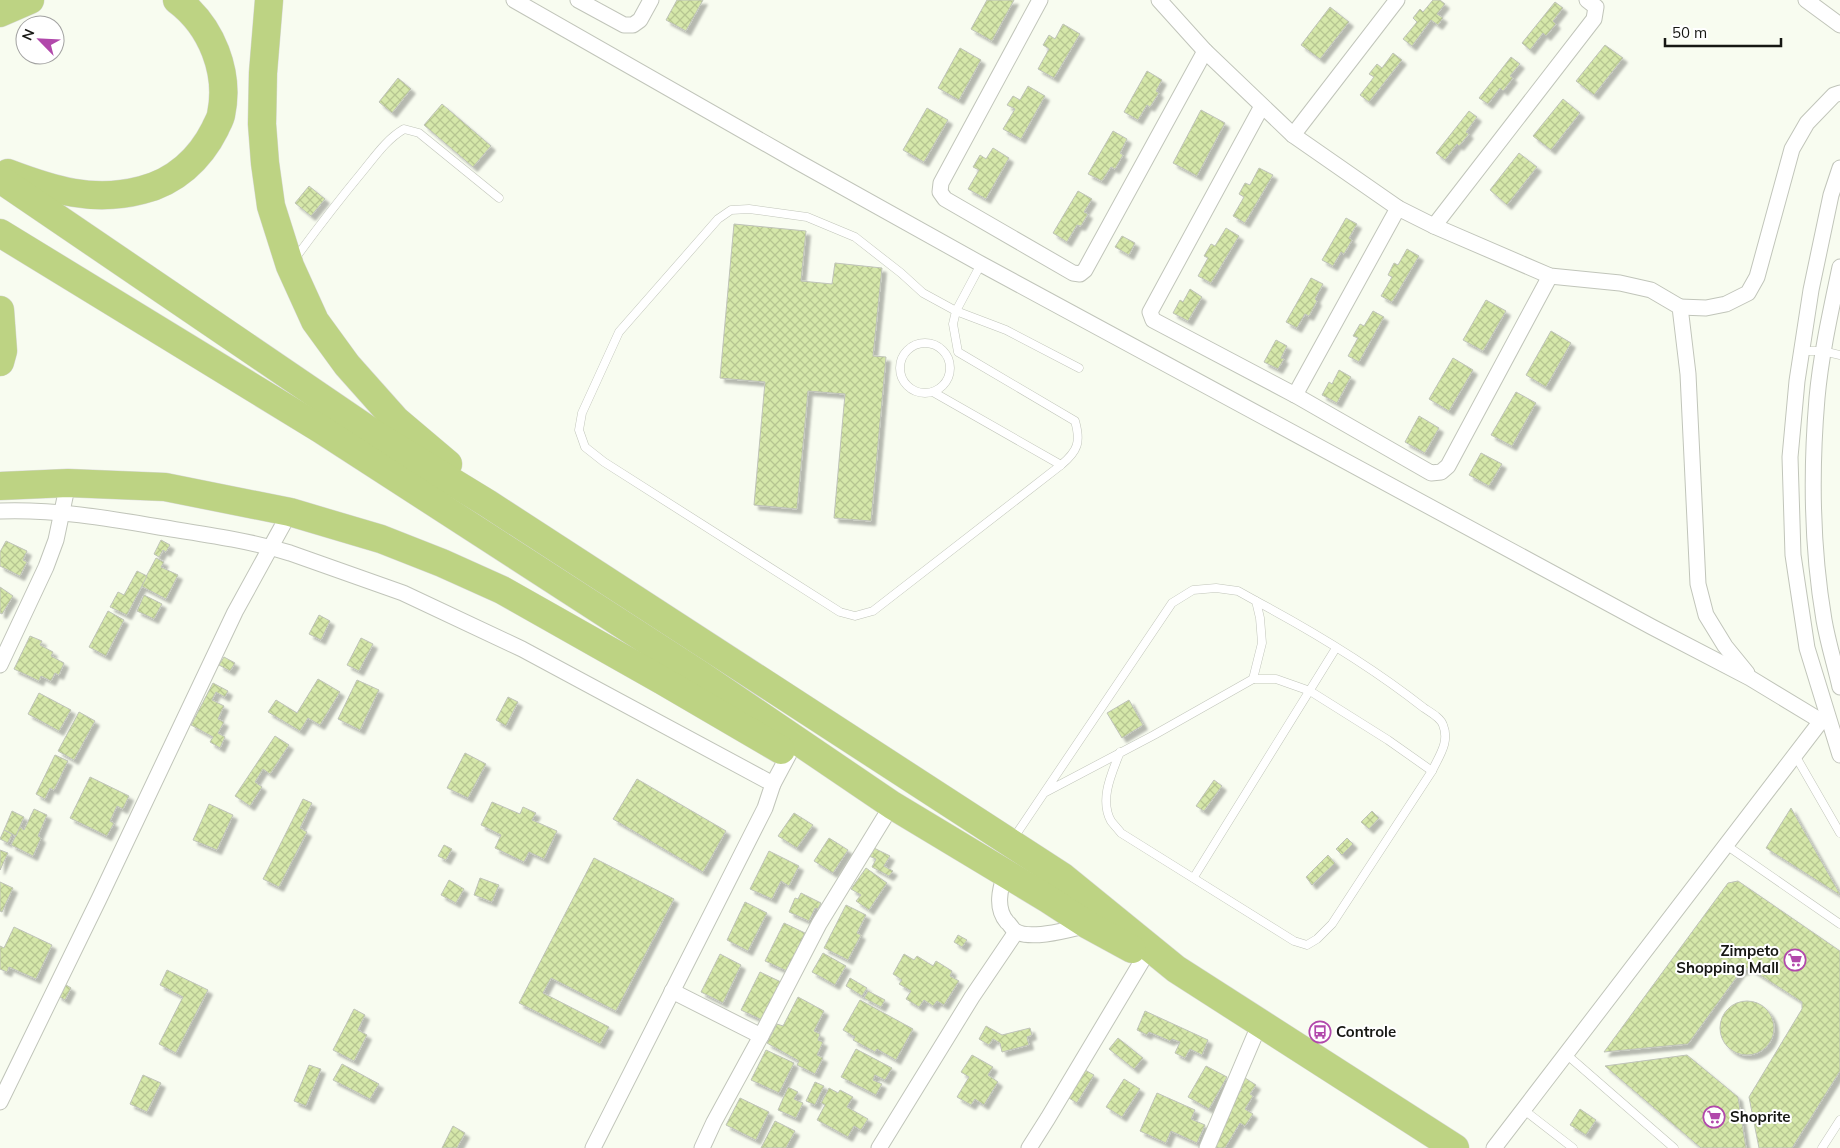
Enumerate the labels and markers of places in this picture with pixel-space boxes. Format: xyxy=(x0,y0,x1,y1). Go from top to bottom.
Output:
place label: Zimpeto Shopping Mall xyxy=(1676,941,1779,977)
supermarket icon: Zimpeto Shopping Mall xyxy=(1783,948,1807,972)
bus stop icon: Controle xyxy=(1308,1020,1332,1044)
place label: Controle xyxy=(1336,1022,1396,1041)
supermarket icon: Shoprite xyxy=(1702,1105,1726,1129)
place label: Shoprite xyxy=(1730,1107,1791,1126)

